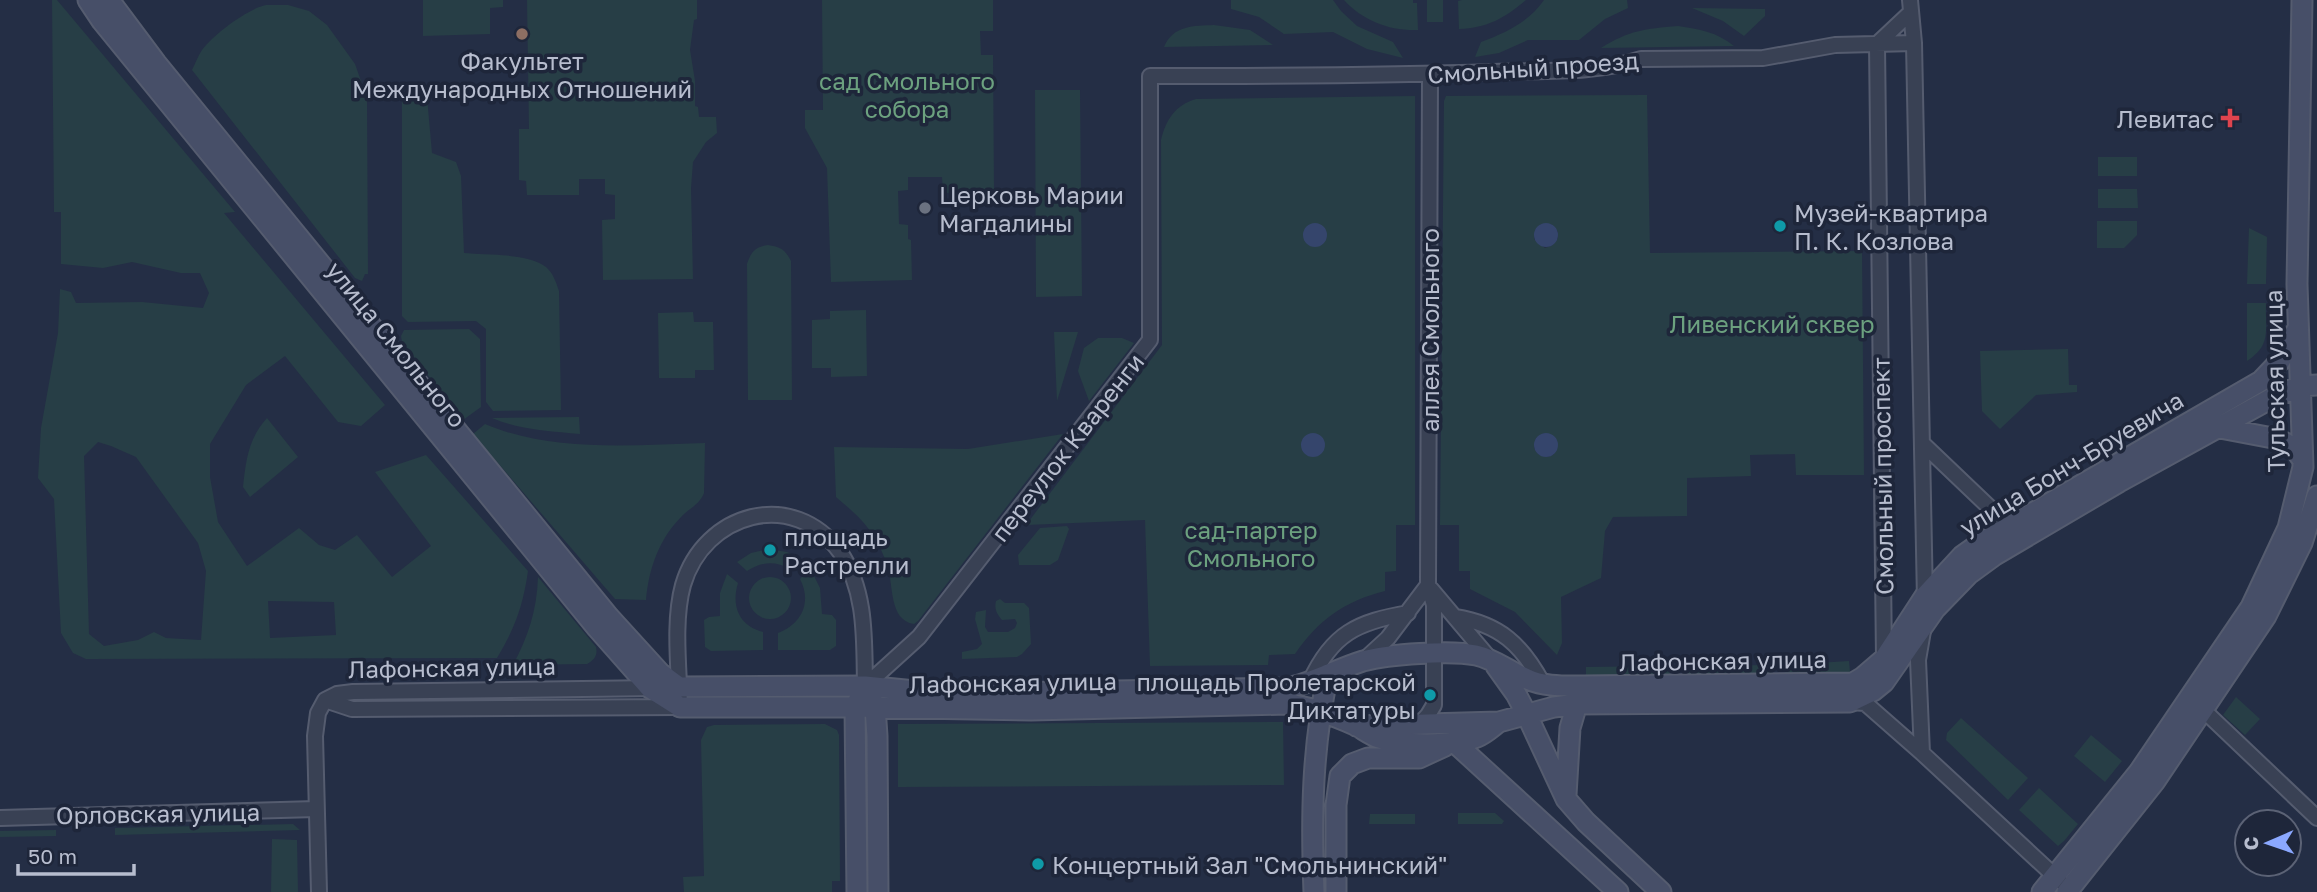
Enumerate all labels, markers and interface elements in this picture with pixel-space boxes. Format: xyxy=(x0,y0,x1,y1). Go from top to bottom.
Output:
marker: Факультет Международных Отношений xyxy=(514,26,530,42)
street label: Смольный проезд xyxy=(1426,45,1640,89)
place label: Факультет Международных Отношений xyxy=(352,46,692,103)
park label: сад Смольного собора xyxy=(819,66,995,123)
place label: Левитас xyxy=(2117,104,2214,133)
marker: Левитас xyxy=(2220,108,2240,128)
place label: Церковь Марии Магдалины xyxy=(939,180,1124,237)
place label: Музей-квартира П. К. Козлова xyxy=(1794,198,1988,255)
marker: Церковь Марии Магдалины xyxy=(917,200,933,216)
marker: Музей-квартира П. К. Козлова xyxy=(1772,218,1788,234)
street label: аллея Смольного xyxy=(1415,228,1444,432)
street label: улица Смольного xyxy=(321,255,473,433)
street label: Тульская улица xyxy=(2258,289,2290,473)
park label: Ливенский сквер xyxy=(1669,309,1875,338)
street label: переулок Кваренги xyxy=(985,347,1149,547)
street label: Смольный проспект xyxy=(1865,357,1899,595)
street label: улица Бонч-Бруевича xyxy=(1954,385,2188,541)
park label: сад-партер Смольного xyxy=(1185,515,1317,572)
place label: площадь Растрелли xyxy=(784,522,909,579)
marker: площадь Растрелли xyxy=(762,542,778,558)
street label: Лафонская улица xyxy=(1619,644,1827,676)
street label: Лафонская улица xyxy=(348,651,556,683)
street label: Лафонская улица xyxy=(909,666,1117,698)
place label: площадь Пролетарской Диктатуры xyxy=(1136,667,1416,724)
marker: площадь Пролетарской Диктатуры xyxy=(1422,687,1438,703)
street label: Орловская улица xyxy=(56,797,260,829)
north arrow xyxy=(2233,808,2303,878)
scale bar xyxy=(18,832,133,876)
text: С xyxy=(2239,836,2262,851)
text: 50 m xyxy=(28,843,77,869)
place label: Концертный Зал "Смольнинский" xyxy=(1052,850,1447,879)
marker: Концертный Зал "Смольнинский" xyxy=(1030,856,1046,872)

